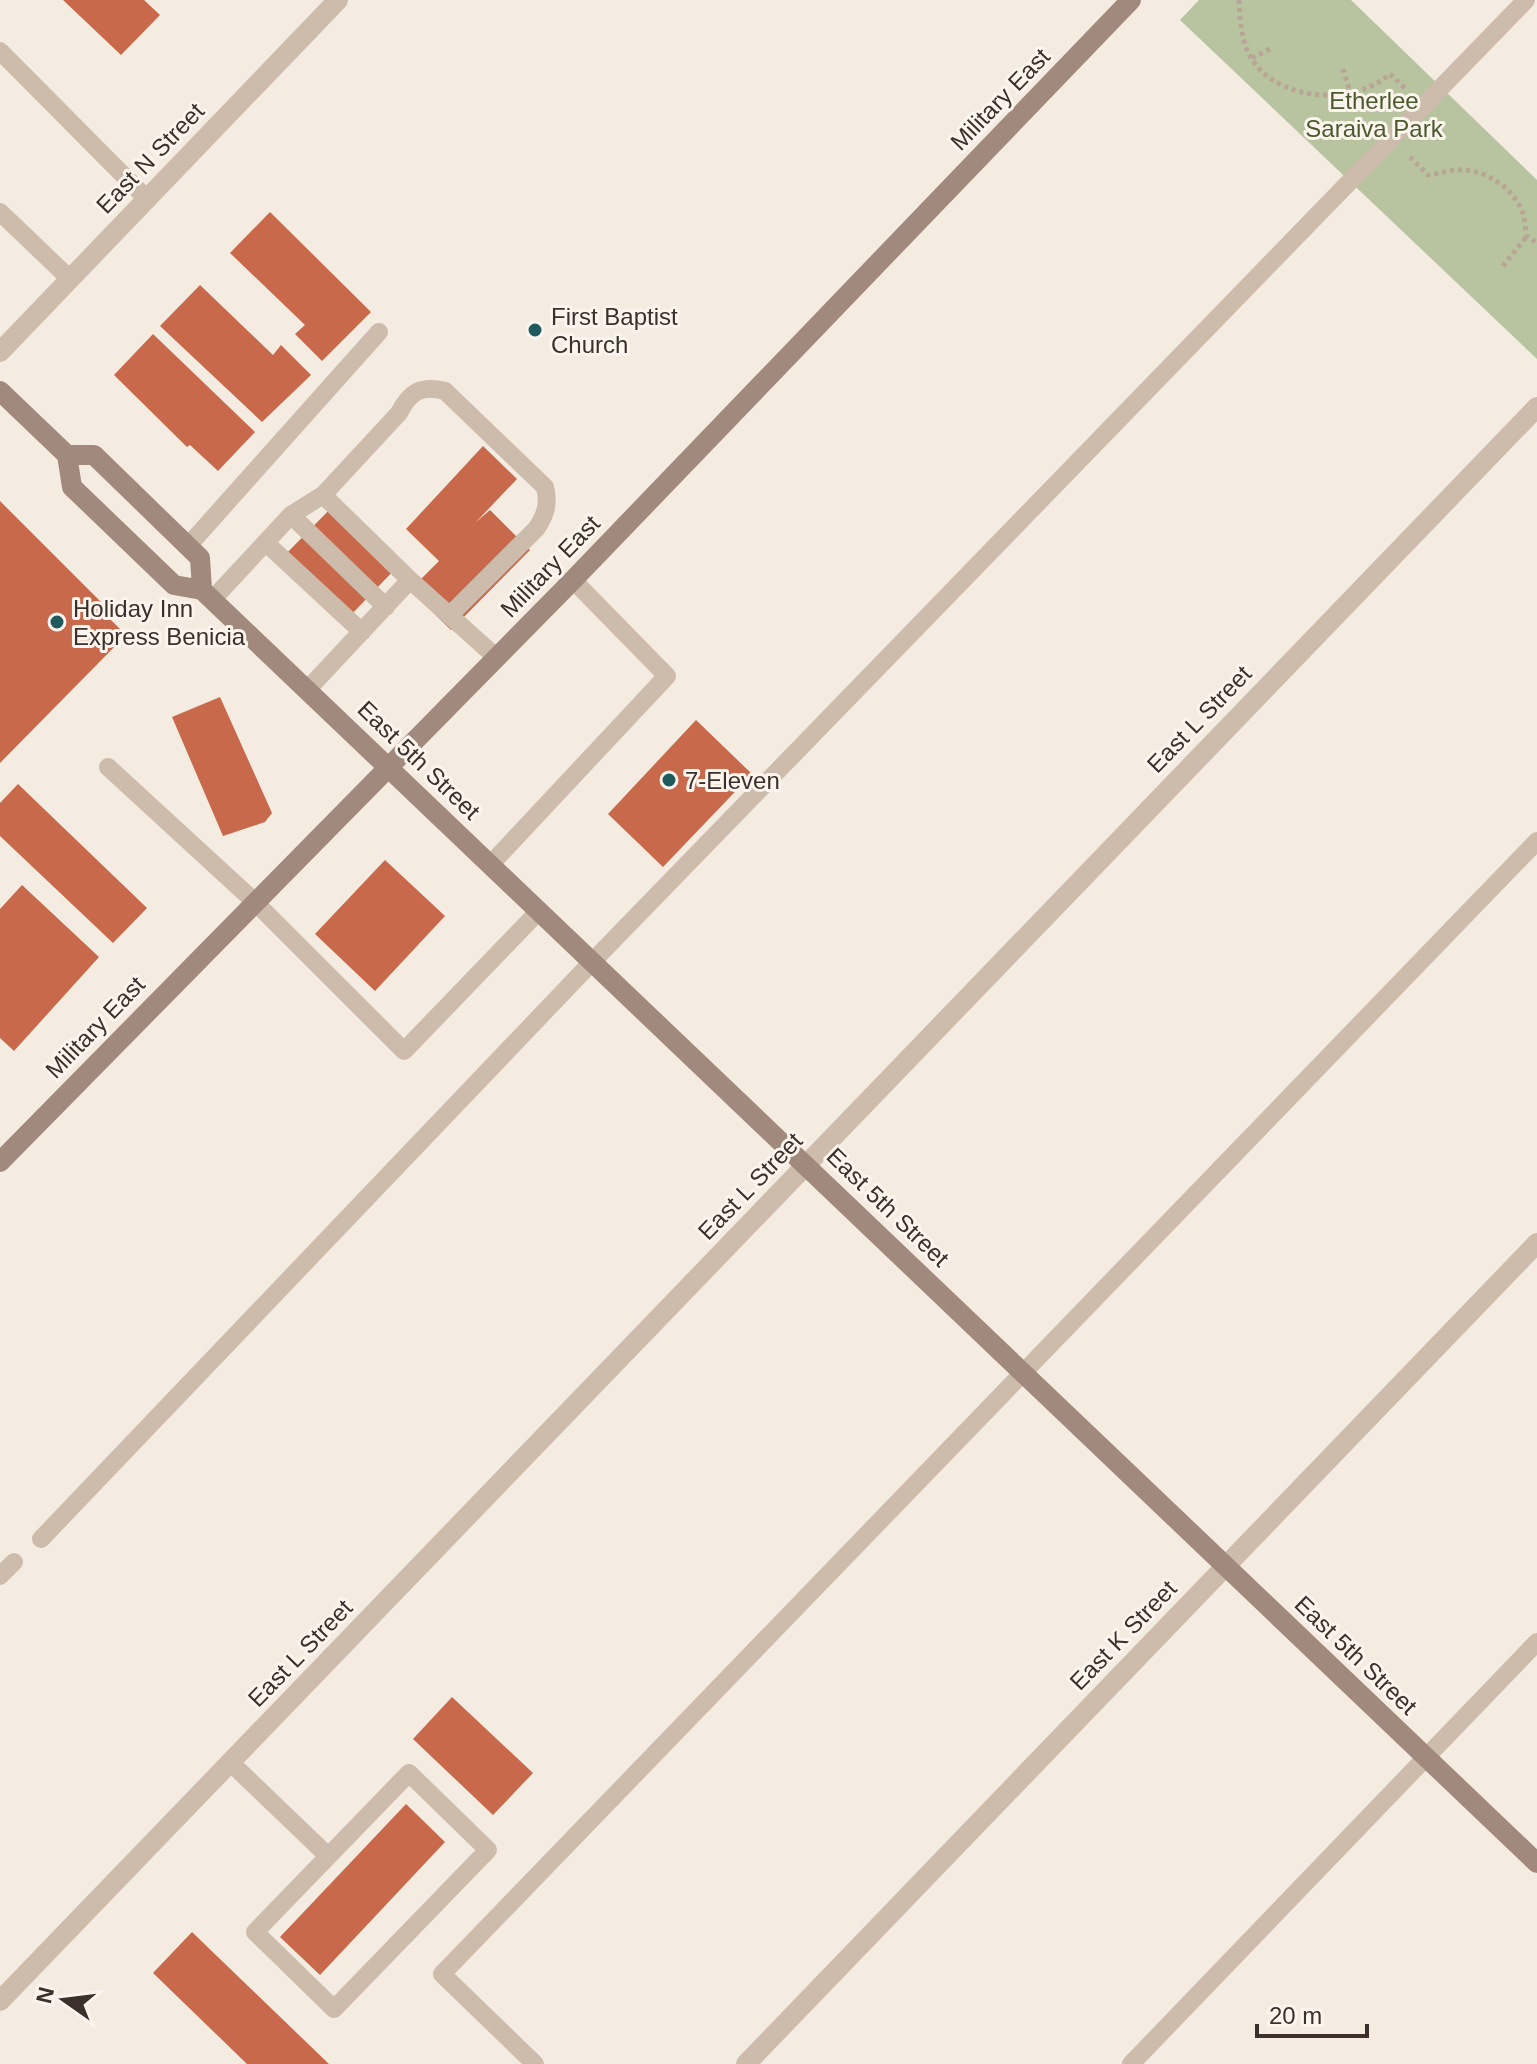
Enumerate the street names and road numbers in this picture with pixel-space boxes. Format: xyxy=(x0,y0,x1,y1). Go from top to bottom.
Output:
street label: Military East xyxy=(945,42,1055,155)
street label: East N Street xyxy=(91,97,210,219)
street label: Military East xyxy=(495,509,605,622)
street label: East L Street xyxy=(1141,660,1257,778)
street label: East 5th Street xyxy=(353,695,486,825)
street label: Military East xyxy=(40,970,150,1083)
street label: East L Street xyxy=(692,1127,808,1245)
street label: East 5th Street xyxy=(822,1142,955,1272)
street label: East K Street xyxy=(1064,1575,1182,1695)
street label: East 5th Street xyxy=(1290,1590,1423,1720)
street label: East L Street xyxy=(242,1594,358,1712)

